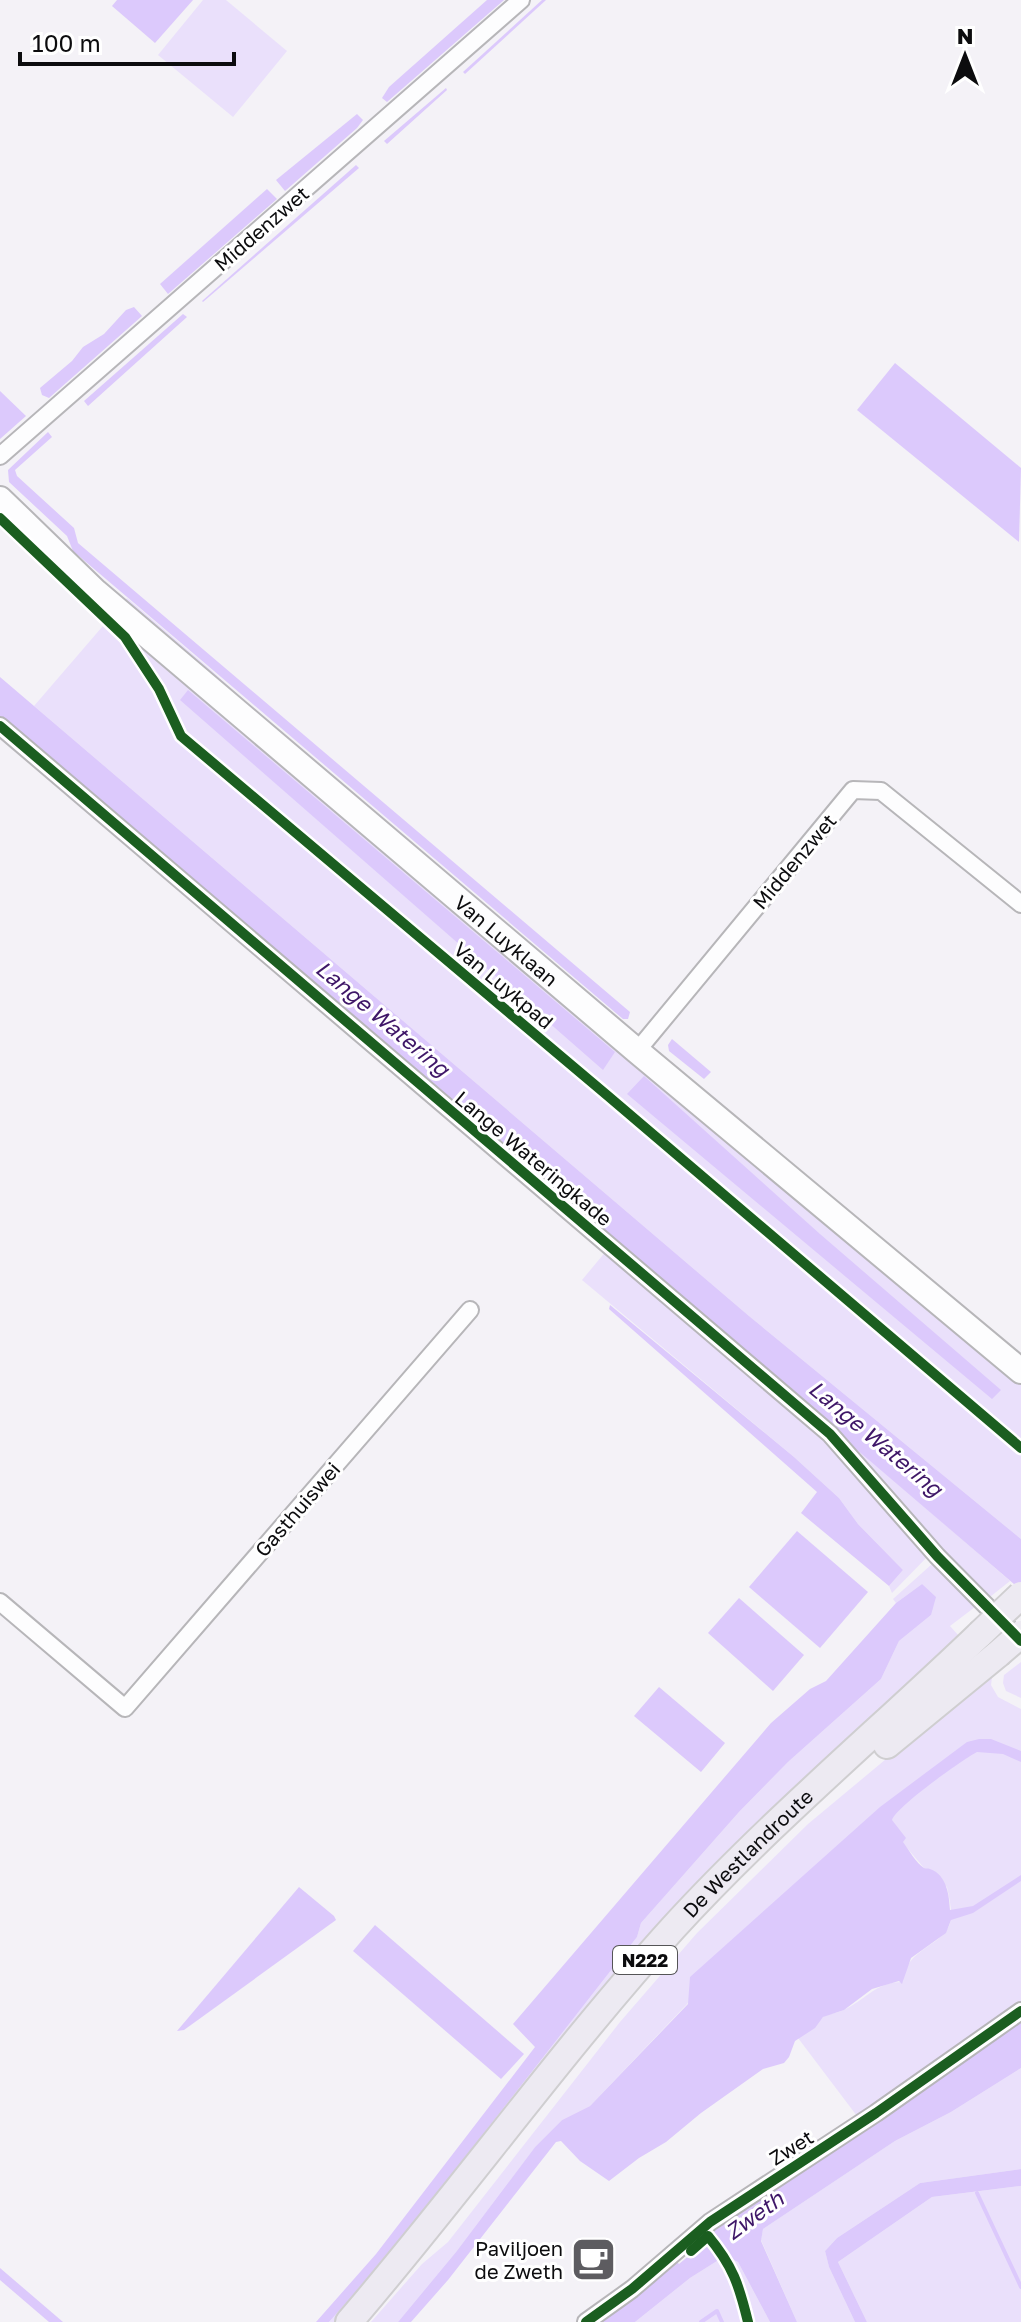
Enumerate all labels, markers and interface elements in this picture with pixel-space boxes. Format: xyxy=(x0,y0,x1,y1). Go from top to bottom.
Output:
scale bar xyxy=(20,16,234,66)
north arrow xyxy=(925,16,1005,96)
text: N xyxy=(957,22,973,49)
text: 100 m xyxy=(32,28,101,57)
street label: Middenzwet xyxy=(209,181,313,275)
street label: Middenzwet xyxy=(747,808,841,914)
street label: Van Luyklaan xyxy=(450,890,563,991)
street label: Van Luykpad xyxy=(449,936,559,1034)
water label: Lange Watering xyxy=(311,954,456,1083)
street label: Lange Wateringkade xyxy=(451,1085,617,1231)
water label: Lange Watering xyxy=(804,1374,949,1503)
street label: Gasthuiswei xyxy=(249,1457,345,1561)
street label: De Westlandroute xyxy=(677,1784,817,1922)
road number: N222 xyxy=(613,1946,677,1974)
street label: Zwet xyxy=(765,2124,817,2170)
water label: Zweth xyxy=(720,2184,790,2245)
cafe icon: Paviljoen de Zweth xyxy=(570,2235,618,2283)
place label: Paviljoen de Zweth xyxy=(475,2236,563,2283)

